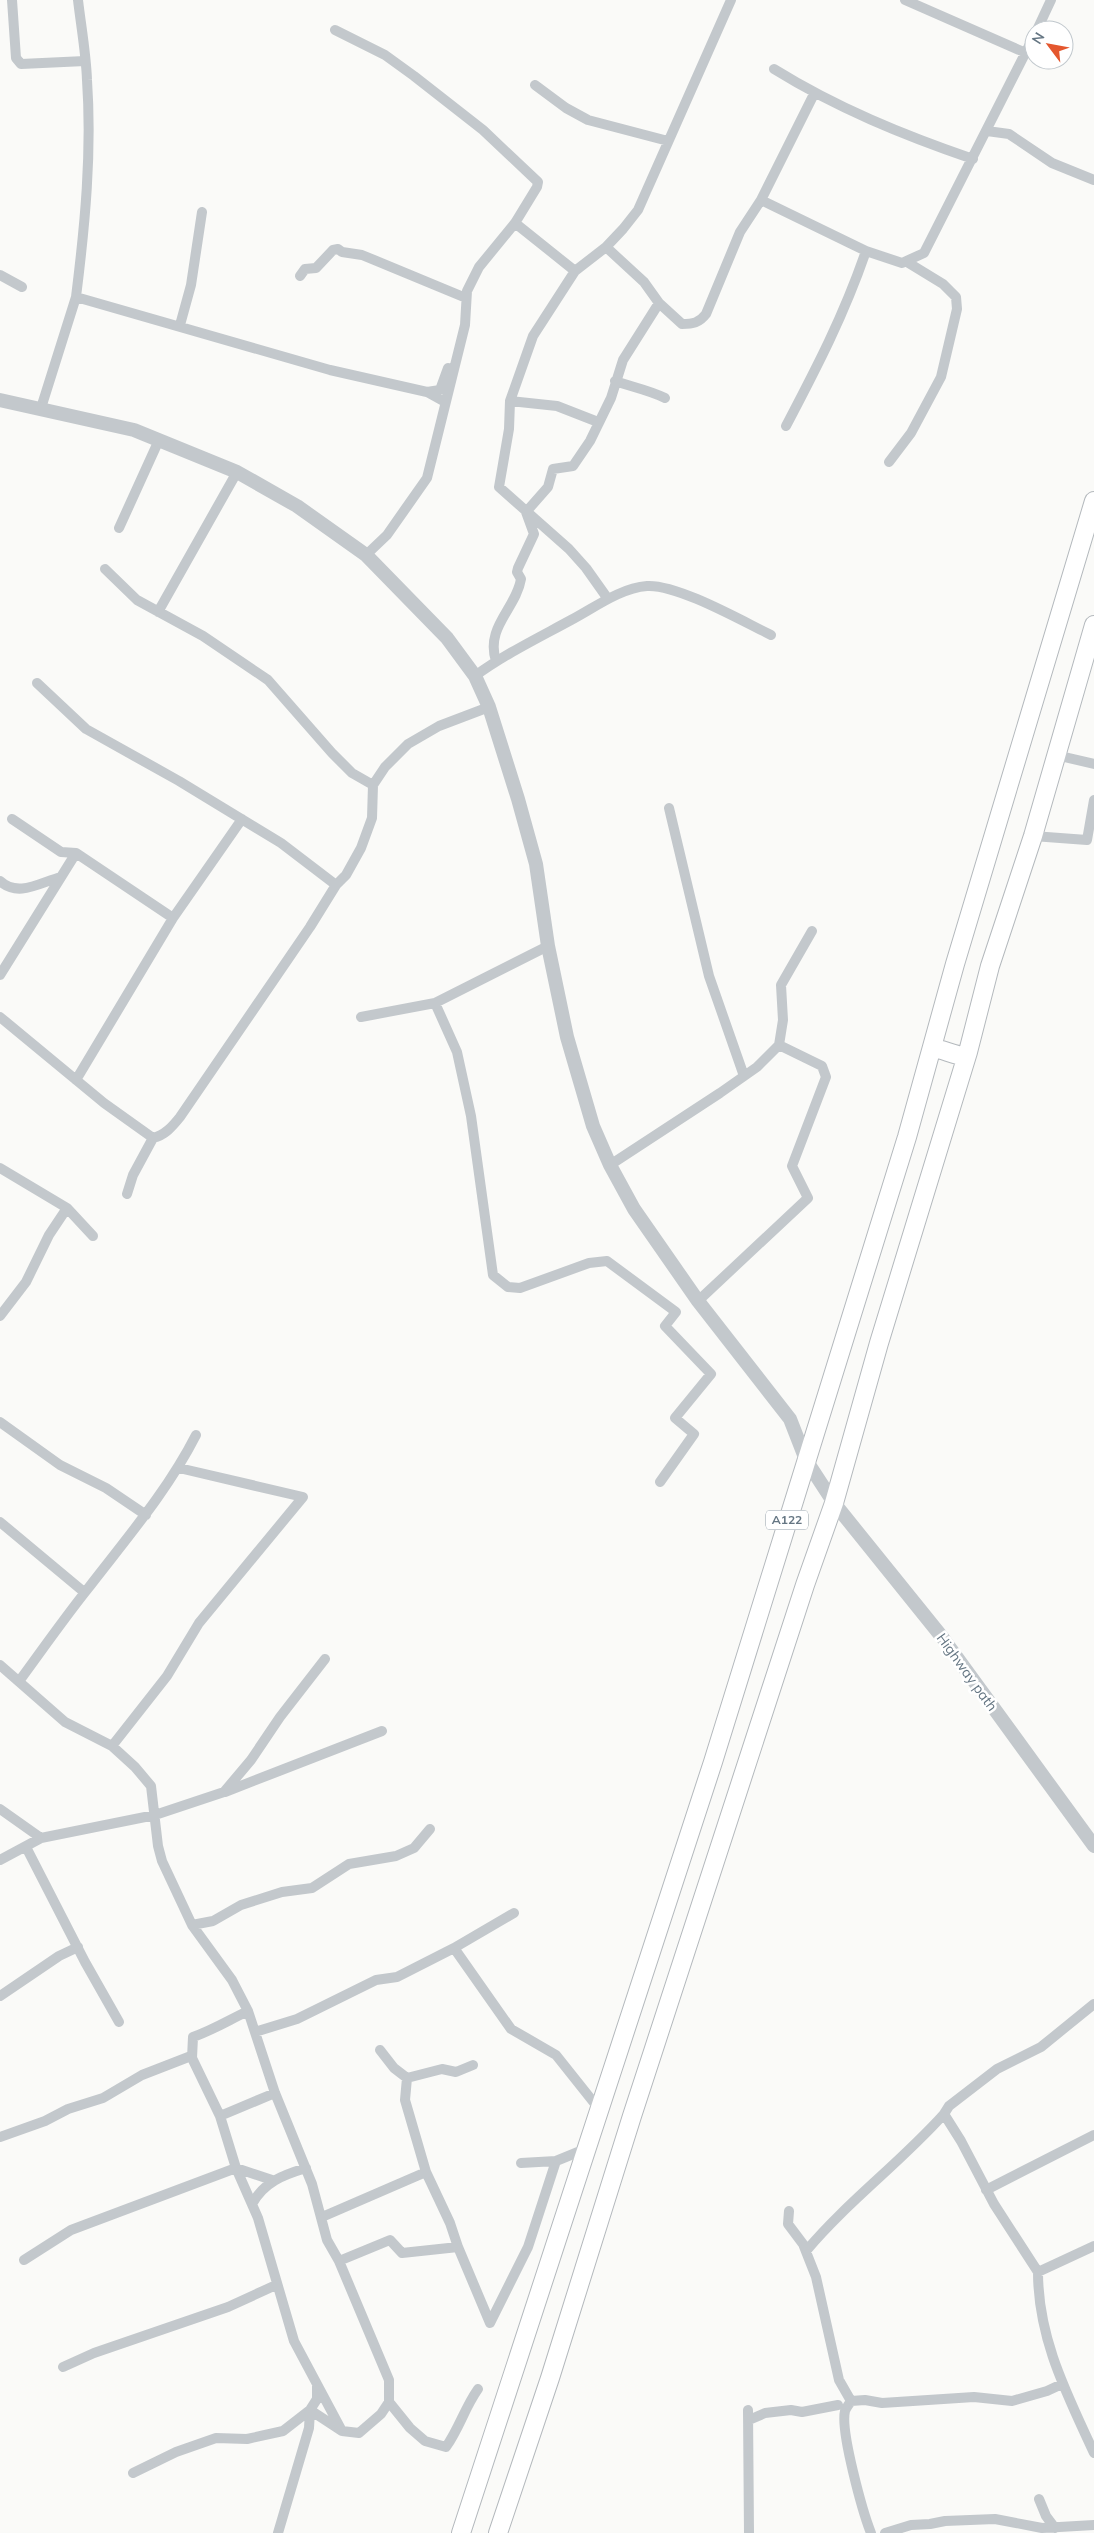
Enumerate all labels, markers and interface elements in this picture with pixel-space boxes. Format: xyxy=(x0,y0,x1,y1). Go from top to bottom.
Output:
north arrow xyxy=(1024,20,1074,70)
text: N xyxy=(1028,29,1048,47)
road number: A122 xyxy=(766,1510,808,1530)
street label: Highway path xyxy=(933,1630,1001,1714)

